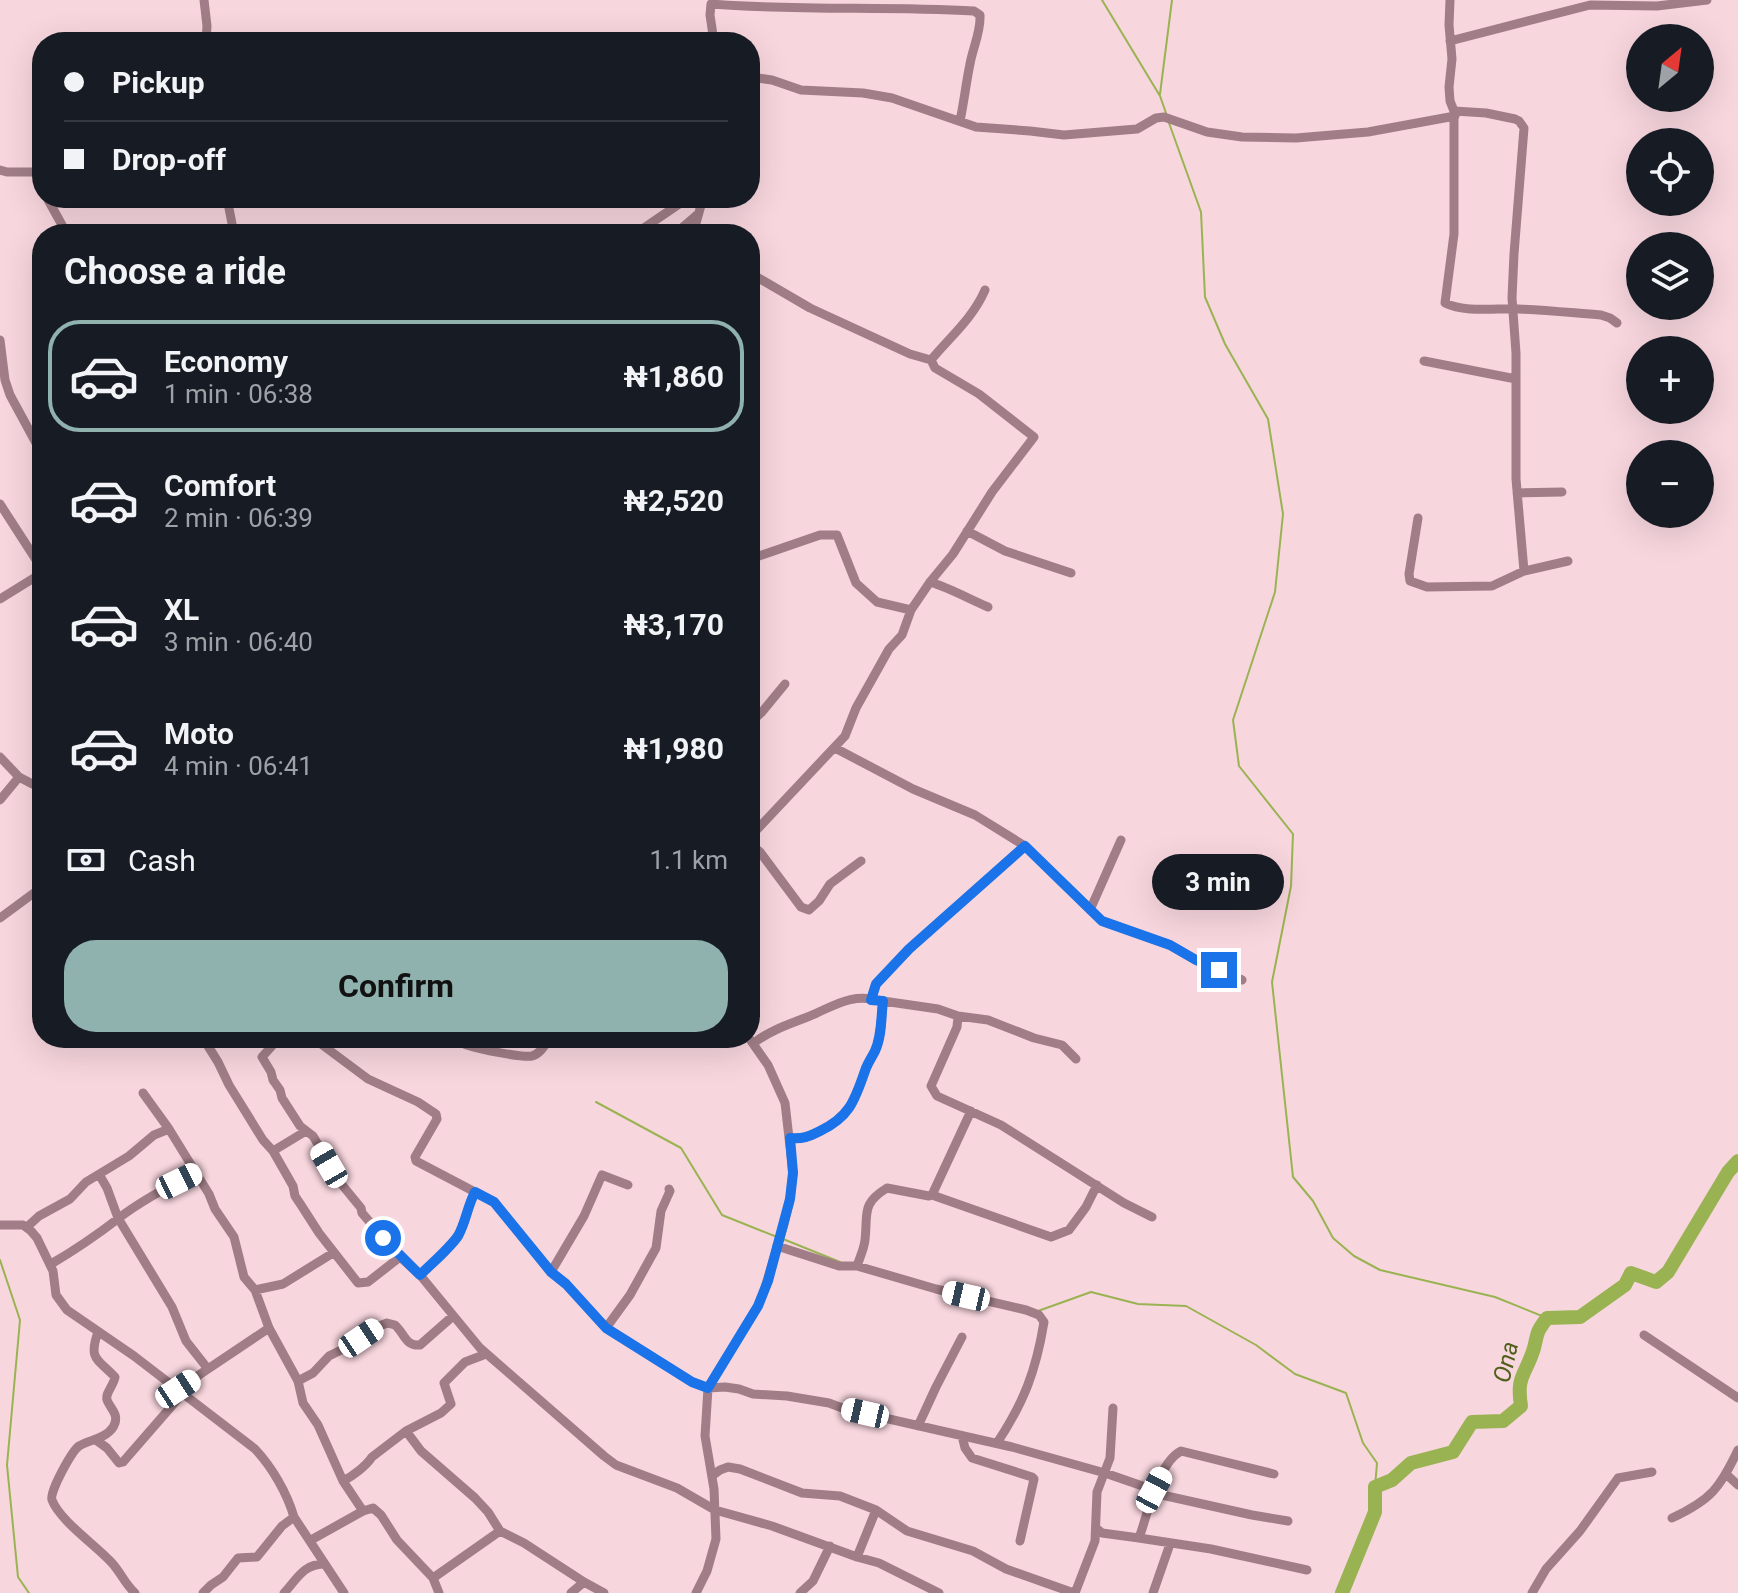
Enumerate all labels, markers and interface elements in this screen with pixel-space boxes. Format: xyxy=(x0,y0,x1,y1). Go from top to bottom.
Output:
north arrow xyxy=(1626,24,1714,112)
map controls xyxy=(1626,24,1714,528)
text: Pickup xyxy=(112,65,205,100)
button: locate xyxy=(1626,128,1714,216)
text: Drop-off xyxy=(112,142,226,177)
button: layers xyxy=(1626,232,1714,320)
text: Choose a ride xyxy=(64,251,286,293)
button: + xyxy=(1626,336,1714,424)
icon: car xyxy=(68,340,140,412)
text: Economy xyxy=(164,344,288,379)
text: ₦1,860 xyxy=(623,359,724,394)
text: 1 min · 06:38 xyxy=(164,379,313,409)
button: − xyxy=(1626,440,1714,528)
icon: car xyxy=(68,464,140,536)
text: Comfort xyxy=(164,468,276,503)
text: ₦2,520 xyxy=(623,483,724,518)
text: 2 min · 06:39 xyxy=(164,503,313,533)
icon: car xyxy=(68,588,140,660)
text: XL xyxy=(164,592,199,627)
text: ₦3,170 xyxy=(623,607,724,642)
text: 3 min · 06:40 xyxy=(164,627,313,657)
icon: car xyxy=(68,712,140,784)
text: Moto xyxy=(164,716,234,751)
text: ₦1,980 xyxy=(623,731,724,766)
text: 4 min · 06:41 xyxy=(164,751,313,781)
icon: cash xyxy=(64,838,108,882)
text: Cash xyxy=(128,843,196,878)
text: 1.1 km xyxy=(649,845,728,875)
callout: 3 min xyxy=(1153,854,1285,910)
text: 3 min xyxy=(1185,867,1251,897)
button: Confirm xyxy=(64,940,728,1032)
route end xyxy=(1201,952,1237,988)
car xyxy=(307,1138,351,1192)
car xyxy=(152,1160,206,1202)
route start xyxy=(365,1220,401,1256)
car xyxy=(940,1279,992,1313)
car xyxy=(334,1315,388,1361)
water label: Ona xyxy=(1488,1339,1524,1385)
car xyxy=(151,1366,205,1412)
car xyxy=(839,1396,891,1430)
car xyxy=(1132,1463,1176,1517)

